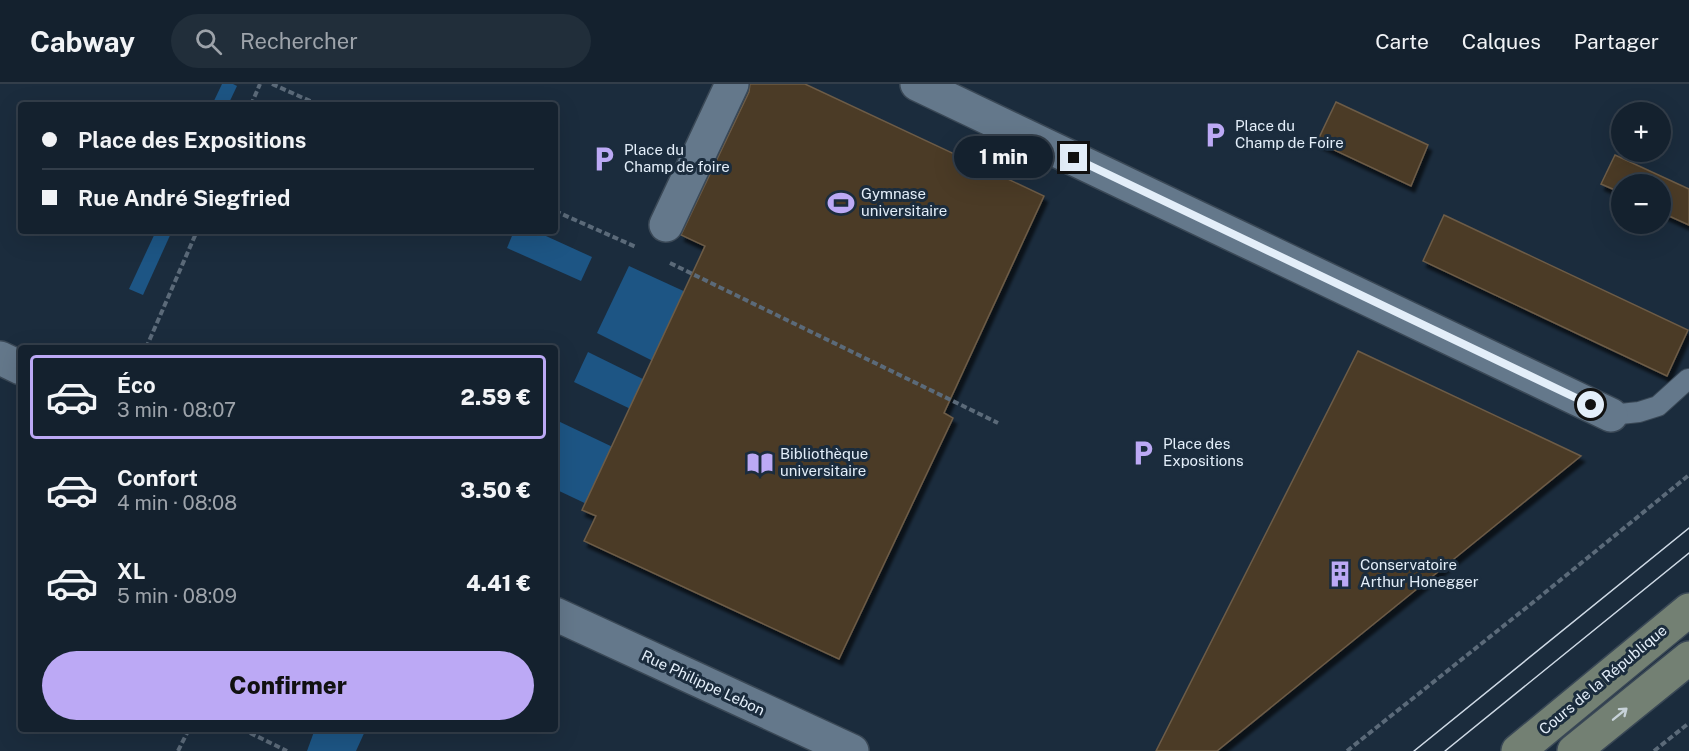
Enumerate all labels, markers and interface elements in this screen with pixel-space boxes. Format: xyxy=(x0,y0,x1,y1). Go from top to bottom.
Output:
search box xyxy=(171,14,591,68)
text: Cabway xyxy=(30,25,135,58)
icon: search xyxy=(192,25,225,58)
text: Rechercher xyxy=(240,28,358,54)
text: Carte xyxy=(1375,29,1429,54)
text: Calques xyxy=(1462,29,1541,54)
text: Partager xyxy=(1574,29,1659,54)
map controls xyxy=(1611,102,1671,234)
button: + xyxy=(1611,102,1671,162)
place label: Place du Champ de Foire xyxy=(1235,117,1344,151)
parking icon: Place du Champ de Foire xyxy=(1200,120,1230,150)
text: Place des Expositions xyxy=(78,127,306,153)
callout: 1 min xyxy=(954,137,1053,179)
place label: Place du Champ de foire xyxy=(624,141,730,175)
parking icon: Place du Champ de foire xyxy=(589,144,619,174)
route end xyxy=(1060,144,1087,171)
text: 1 min xyxy=(979,145,1028,169)
button: − xyxy=(1611,174,1671,234)
text: Rue André Siegfried xyxy=(78,185,290,211)
place label: Gymnase universitaire xyxy=(861,185,947,219)
sports icon: Gymnase universitaire xyxy=(826,188,856,218)
icon: car xyxy=(45,370,99,424)
text: Éco xyxy=(117,372,156,398)
text: 2.59 € xyxy=(461,384,531,410)
route start xyxy=(1577,391,1604,418)
text: 3 min · 08:07 xyxy=(117,398,236,422)
place label: Place des Expositions xyxy=(1163,435,1244,469)
parking icon: Place des Expositions xyxy=(1128,438,1158,468)
place label: Bibliothèque universitaire xyxy=(780,445,868,479)
library icon: Bibliothèque universitaire xyxy=(745,448,775,478)
icon: car xyxy=(45,463,99,517)
text: Confort xyxy=(117,465,198,491)
text: 3.50 € xyxy=(460,477,531,503)
text: 4 min · 08:08 xyxy=(117,491,237,515)
icon: car xyxy=(45,556,99,610)
place label: Conservatoire Arthur Honegger xyxy=(1360,556,1479,590)
text: XL xyxy=(117,558,145,584)
building icon: Conservatoire Arthur Honegger xyxy=(1325,559,1355,589)
text: 4.41 € xyxy=(466,570,531,596)
text: 5 min · 08:09 xyxy=(117,584,237,608)
street label: Cours de la République xyxy=(1535,621,1670,738)
street label: Rue Philippe Lebon xyxy=(639,647,767,719)
button: Confirmer xyxy=(42,651,534,720)
one-way arrow xyxy=(1611,708,1627,721)

